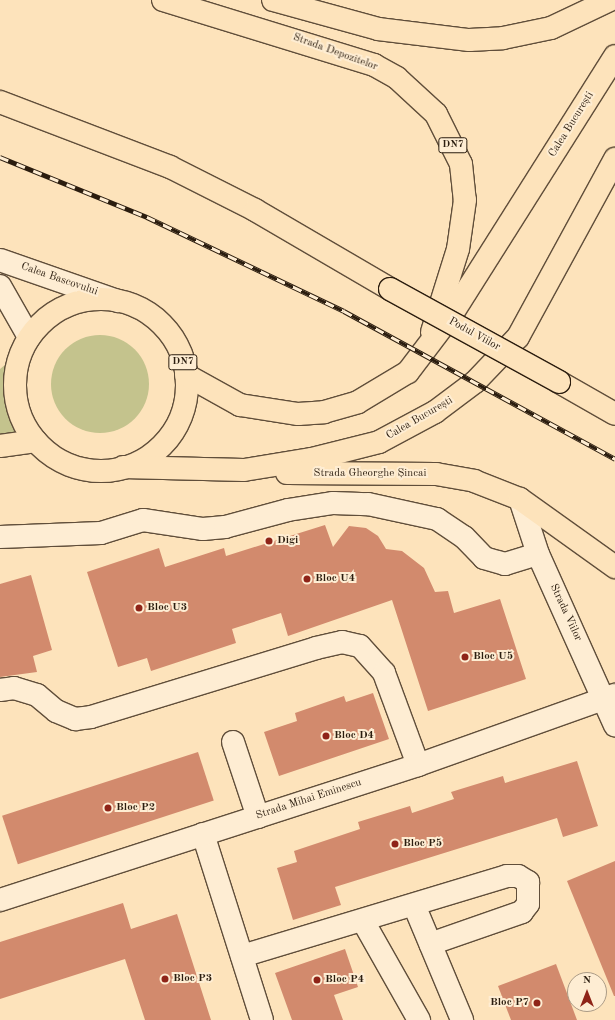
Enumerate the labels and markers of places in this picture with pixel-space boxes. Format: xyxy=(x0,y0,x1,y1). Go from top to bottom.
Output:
place label: Digi xyxy=(277,534,298,548)
marker: Digi xyxy=(264,536,274,546)
place label: Bloc U4 xyxy=(315,572,355,586)
marker: Bloc U4 xyxy=(302,574,312,584)
place label: Bloc U3 xyxy=(147,601,187,615)
marker: Bloc U3 xyxy=(134,603,144,613)
place label: Bloc U5 xyxy=(473,650,513,664)
marker: Bloc U5 xyxy=(460,652,470,662)
place label: Bloc D4 xyxy=(334,729,374,743)
marker: Bloc D4 xyxy=(321,731,331,741)
place label: Bloc P2 xyxy=(116,801,155,815)
marker: Bloc P2 xyxy=(103,803,113,813)
place label: Bloc P5 xyxy=(403,837,442,851)
marker: Bloc P5 xyxy=(390,839,400,849)
place label: Bloc P3 xyxy=(173,972,212,986)
place label: Bloc P4 xyxy=(325,973,364,987)
marker: Bloc P3 xyxy=(160,974,170,984)
marker: Bloc P4 xyxy=(312,975,322,985)
place label: Bloc P7 xyxy=(490,996,529,1010)
marker: Bloc P7 xyxy=(532,998,542,1008)

